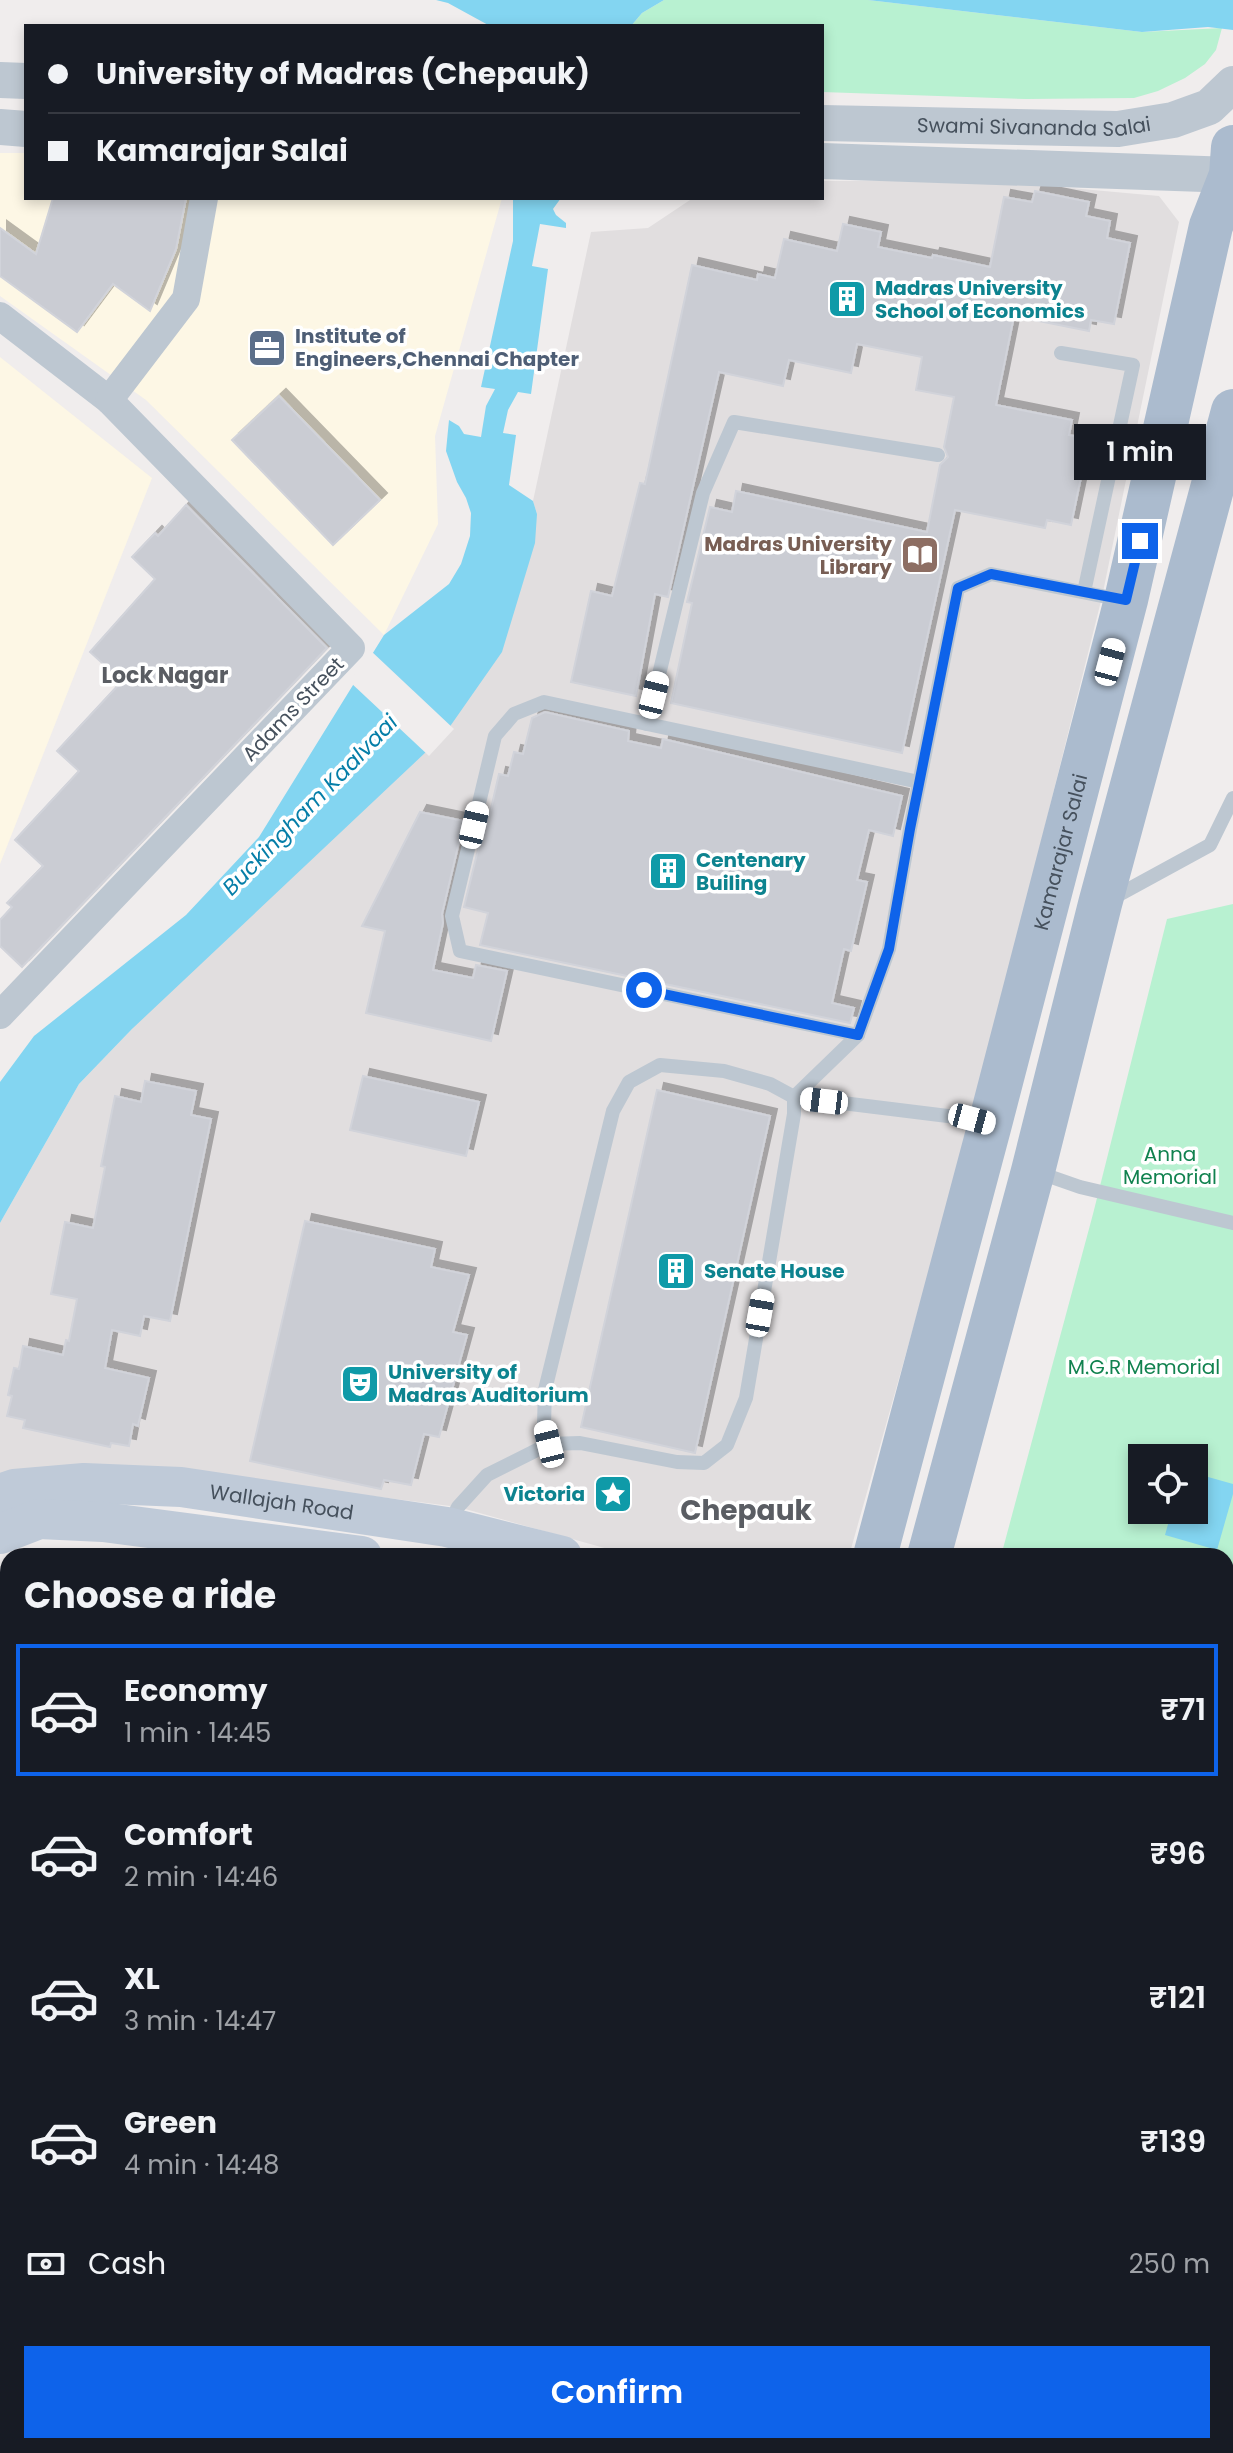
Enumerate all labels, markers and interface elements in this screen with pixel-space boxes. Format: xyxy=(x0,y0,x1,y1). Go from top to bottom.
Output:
text: University of Madras (Chepauk) xyxy=(96,52,590,95)
street label: Swami Sivananda Salai xyxy=(917,110,1153,143)
text: Kamarajar Salai xyxy=(96,129,348,172)
place label: Madras University School of Economics xyxy=(875,274,1085,325)
building icon: Madras University School of Economics xyxy=(826,278,868,320)
place label: Institute of Engineers,Chennai Chapter xyxy=(295,322,579,373)
office icon: Institute of Engineers,Chennai Chapter xyxy=(246,327,288,369)
callout: 1 min xyxy=(1074,425,1206,481)
text: 1 min xyxy=(1106,434,1174,470)
route end xyxy=(1122,523,1158,559)
place label: Madras University Library xyxy=(704,530,892,581)
library icon: Madras University Library xyxy=(899,534,941,576)
car xyxy=(1092,636,1128,688)
street label: Adams Street xyxy=(236,651,350,767)
district label: Lock Nagar xyxy=(102,660,228,691)
car xyxy=(637,669,671,721)
water label: Buckingham Kaalvaai xyxy=(215,707,405,902)
street label: Kamarajar Salai xyxy=(1027,771,1094,933)
car xyxy=(457,799,491,851)
place label: Centenary Builing xyxy=(696,846,806,897)
building icon: Centenary Builing xyxy=(647,850,689,892)
route start xyxy=(626,972,662,1008)
car xyxy=(799,1086,849,1116)
car xyxy=(946,1101,998,1137)
park label: Anna Memorial xyxy=(1123,1140,1217,1191)
building icon: Senate House xyxy=(655,1250,697,1292)
place label: Senate House xyxy=(704,1257,845,1285)
car xyxy=(744,1287,776,1339)
park label: M.G.R Memorial xyxy=(1068,1353,1220,1381)
place label: University of Madras Auditorium xyxy=(388,1358,589,1409)
theatre icon: University of Madras Auditorium xyxy=(339,1363,381,1405)
car xyxy=(532,1418,566,1470)
map controls xyxy=(1128,1444,1208,1524)
button: locate xyxy=(1128,1444,1208,1524)
place icon: Victoria xyxy=(592,1473,634,1515)
street label: Wallajah Road xyxy=(208,1478,356,1527)
place label: Victoria xyxy=(504,1480,585,1508)
district label: Chepauk xyxy=(680,1491,813,1530)
text: Choose a ride xyxy=(24,1570,276,1621)
text: Economy xyxy=(124,1669,268,1712)
icon: car xyxy=(28,1674,100,1746)
text: ₹71 xyxy=(1160,1688,1206,1731)
text: 1 min · 14:45 xyxy=(124,1715,271,1751)
text: Comfort xyxy=(124,1813,253,1856)
icon: car xyxy=(28,1818,100,1890)
text: ₹96 xyxy=(1150,1832,1206,1875)
text: 2 min · 14:46 xyxy=(124,1859,278,1895)
text: XL xyxy=(124,1957,160,2000)
icon: car xyxy=(28,1962,100,2034)
text: ₹121 xyxy=(1149,1976,1206,2019)
text: 3 min · 14:47 xyxy=(124,2003,276,2039)
text: Green xyxy=(124,2101,217,2144)
icon: car xyxy=(28,2106,100,2178)
text: ₹139 xyxy=(1140,2120,1206,2163)
text: 4 min · 14:48 xyxy=(124,2147,279,2183)
icon: cash xyxy=(24,2242,68,2286)
text: Cash xyxy=(88,2242,166,2285)
text: 250 m xyxy=(1129,2246,1210,2282)
button: Confirm xyxy=(24,2346,1210,2438)

